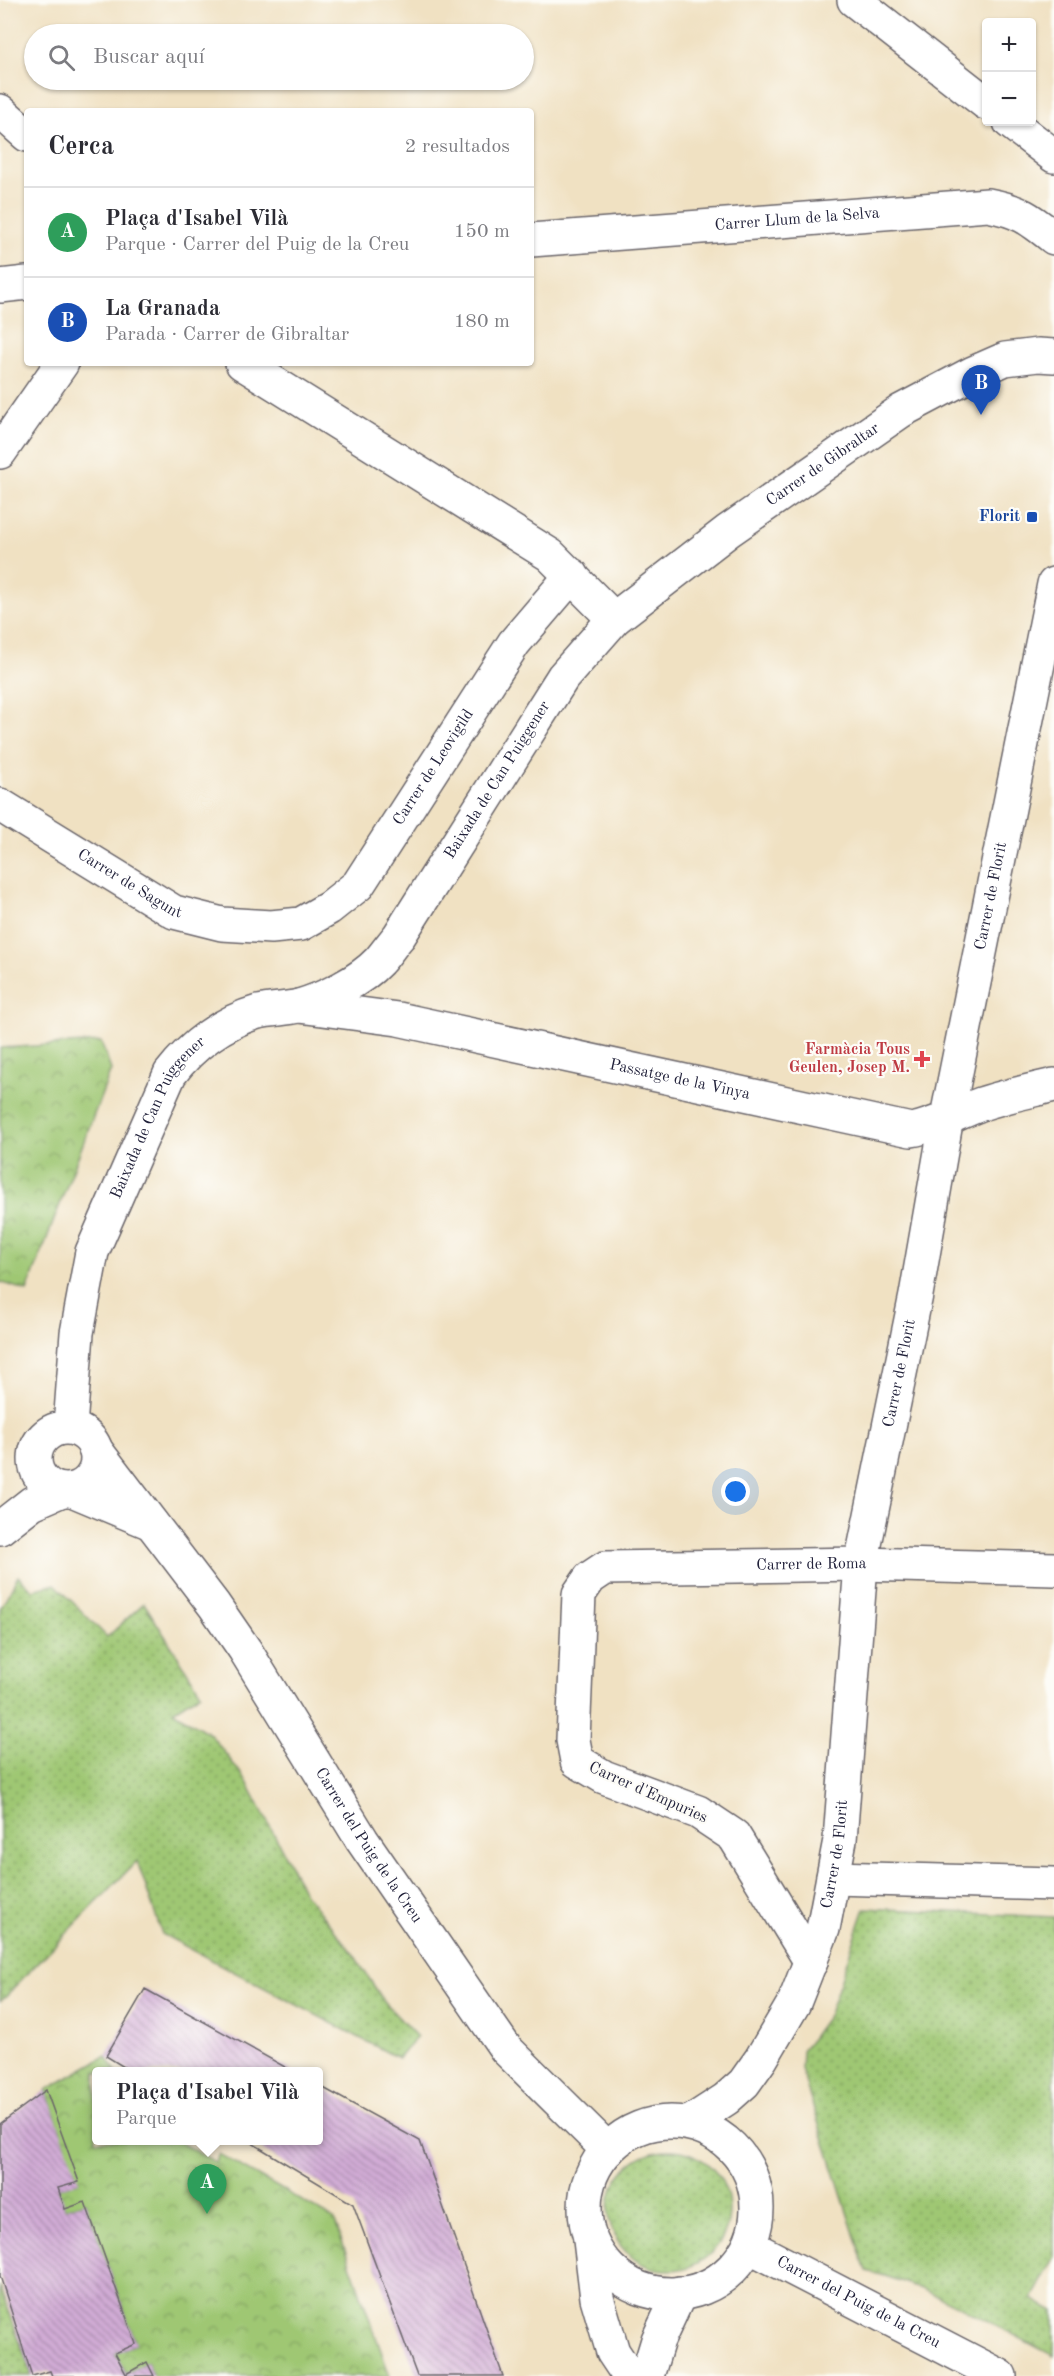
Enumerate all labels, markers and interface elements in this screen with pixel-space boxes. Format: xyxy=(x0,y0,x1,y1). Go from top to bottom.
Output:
map controls xyxy=(982,18,1036,126)
button: + xyxy=(982,18,1036,72)
search box xyxy=(24,24,534,90)
icon: search xyxy=(45,41,78,74)
text: Buscar aquí xyxy=(93,46,205,68)
button: − xyxy=(982,72,1036,126)
text: Cerca xyxy=(48,134,114,160)
text: 2 resultados xyxy=(405,137,510,157)
street label: Carrer Llum de la Selva xyxy=(714,205,880,234)
text: Plaça d'Isabel Vilà xyxy=(105,208,288,230)
text: A xyxy=(60,222,75,242)
text: 150 m xyxy=(454,222,510,242)
text: Parque · Carrer del Puig de la Creu xyxy=(105,235,410,255)
text: La Granada xyxy=(105,298,220,320)
text: B xyxy=(60,312,75,332)
text: 180 m xyxy=(454,312,510,332)
text: Parada · Carrer de Gibraltar xyxy=(105,325,349,345)
pin: B xyxy=(962,366,1000,415)
street label: Carrer de Gibraltar xyxy=(764,420,883,510)
place label: Florit xyxy=(979,509,1020,525)
marker: Florit xyxy=(1025,510,1039,524)
street label: Baixada de Can Puiggener xyxy=(442,698,554,862)
street label: Carrer de Leovigild xyxy=(391,707,477,828)
street label: Carrer de Florit xyxy=(973,840,1010,952)
street label: Carrer de Sagunt xyxy=(74,846,184,922)
street label: Baixada de Can Puiggener xyxy=(108,1034,209,1201)
place label: Farmàcia Tous Geulen, Josep M. xyxy=(789,1042,910,1076)
marker: Farmàcia Tous Geulen, Josep M. xyxy=(915,1052,929,1066)
street label: Passatge de la Vinya xyxy=(608,1057,752,1103)
street label: Carrer de Florit xyxy=(881,1318,919,1429)
your location xyxy=(721,1477,750,1506)
street label: Carrer de Roma xyxy=(756,1556,867,1574)
street label: Carrer d'Empuries xyxy=(586,1760,710,1826)
street label: Carrer del Puig de la Creu xyxy=(312,1765,425,1926)
street label: Carrer de Florit xyxy=(819,1799,851,1910)
popup xyxy=(92,2067,323,2145)
text: Plaça d'Isabel Vilà xyxy=(116,2082,299,2104)
text: Parque xyxy=(116,2109,177,2129)
pin: A xyxy=(188,2164,226,2214)
street label: Carrer del Puig de la Creu xyxy=(774,2254,943,2352)

